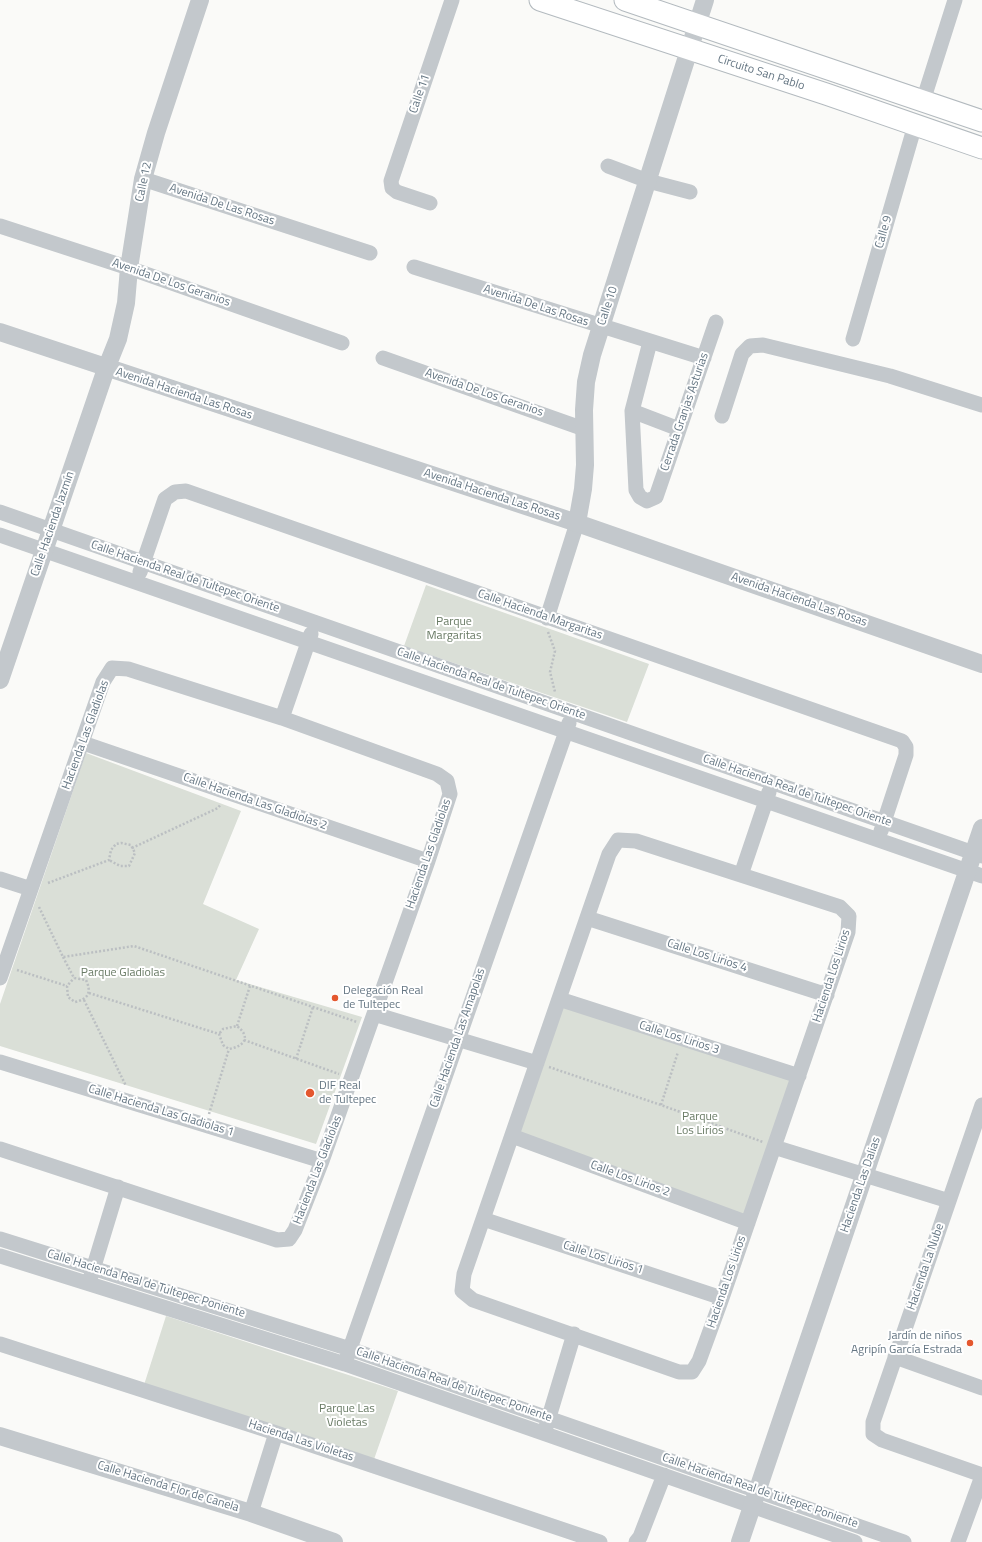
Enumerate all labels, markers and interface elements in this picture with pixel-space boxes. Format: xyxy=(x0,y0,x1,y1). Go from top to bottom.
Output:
street label: Circuito San Pablo xyxy=(716,52,806,94)
street label: Calle 11 xyxy=(407,73,433,115)
street label: Calle 12 xyxy=(133,161,155,203)
street label: Avenida De Las Rosas xyxy=(167,181,277,229)
street label: Calle 9 xyxy=(872,214,896,250)
street label: Avenida De Los Geranios xyxy=(110,256,232,310)
street label: Avenida De Las Rosas xyxy=(481,282,591,330)
street label: Calle 10 xyxy=(595,285,621,327)
street label: Cerrada Granjas Asturias xyxy=(658,351,712,473)
street label: Avenida Hacienda Las Rosas xyxy=(114,365,254,423)
street label: Avenida De Los Geranios xyxy=(423,366,545,420)
street label: Avenida Hacienda Las Rosas xyxy=(422,466,562,524)
street label: Calle Hacienda Jazmín xyxy=(28,470,78,578)
street label: Calle Hacienda Real de Tultepec Oriente xyxy=(89,538,281,616)
street label: Avenida Hacienda Las Rosas xyxy=(729,570,869,630)
street label: Calle Hacienda Margaritas xyxy=(476,587,604,643)
park label: Parque Margaritas xyxy=(427,615,481,643)
street label: Calle Hacienda Real de Tultepec Oriente xyxy=(395,645,587,723)
street label: Hacienda Las Gladiolas xyxy=(60,678,112,792)
street label: Calle Hacienda Real de Tultepec Oriente xyxy=(701,752,893,830)
street label: Calle Hacienda Las Gladiolas 2 xyxy=(181,771,329,833)
street label: Hacienda Las Gladiolas xyxy=(403,797,455,911)
street label: Hacienda Los Lirios xyxy=(810,928,854,1024)
street label: Calle Los Lirios 4 xyxy=(665,936,749,976)
park label: Parque Gladiolas xyxy=(81,966,165,980)
street label: Calle Hacienda Las Amapolas xyxy=(427,966,489,1110)
place label: Delegación Real de Tultepec xyxy=(343,984,423,1012)
marker: Delegación Real de Tultepec xyxy=(330,993,340,1003)
street label: Calle Los Lirios 3 xyxy=(637,1018,721,1058)
place label: DIF Real de Tultepec xyxy=(319,1079,376,1107)
street label: Calle Hacienda Las Gladiolas 1 xyxy=(86,1082,236,1140)
marker: DIF Real de Tultepec xyxy=(304,1087,316,1099)
park label: Parque Los Lirios xyxy=(676,1110,724,1138)
street label: Hacienda Las Gladiolas xyxy=(291,1114,345,1226)
street label: Hacienda Las Dalias xyxy=(838,1135,884,1235)
street label: Calle Los Lirios 2 xyxy=(588,1158,672,1200)
street label: Hacienda La Nube xyxy=(904,1222,948,1312)
street label: Hacienda Los Lirios xyxy=(704,1234,750,1330)
street label: Calle Los Lirios 1 xyxy=(561,1238,645,1278)
street label: Calle Hacienda Real de Tultepec Poniente xyxy=(45,1247,247,1321)
place label: Jardín de niños Agripín García Estrada xyxy=(851,1329,962,1357)
marker: Jardín de niños Agripín García Estrada xyxy=(965,1338,975,1348)
street label: Calle Hacienda Real de Tultepec Poniente xyxy=(354,1345,554,1425)
park label: Parque Las Violetas xyxy=(319,1402,375,1430)
street label: Hacienda Las Violetas xyxy=(246,1417,356,1465)
street label: Calle Hacienda Real de Tultepec Poniente xyxy=(660,1451,860,1531)
street label: Calle Hacienda Flor de Canela xyxy=(95,1459,241,1515)

